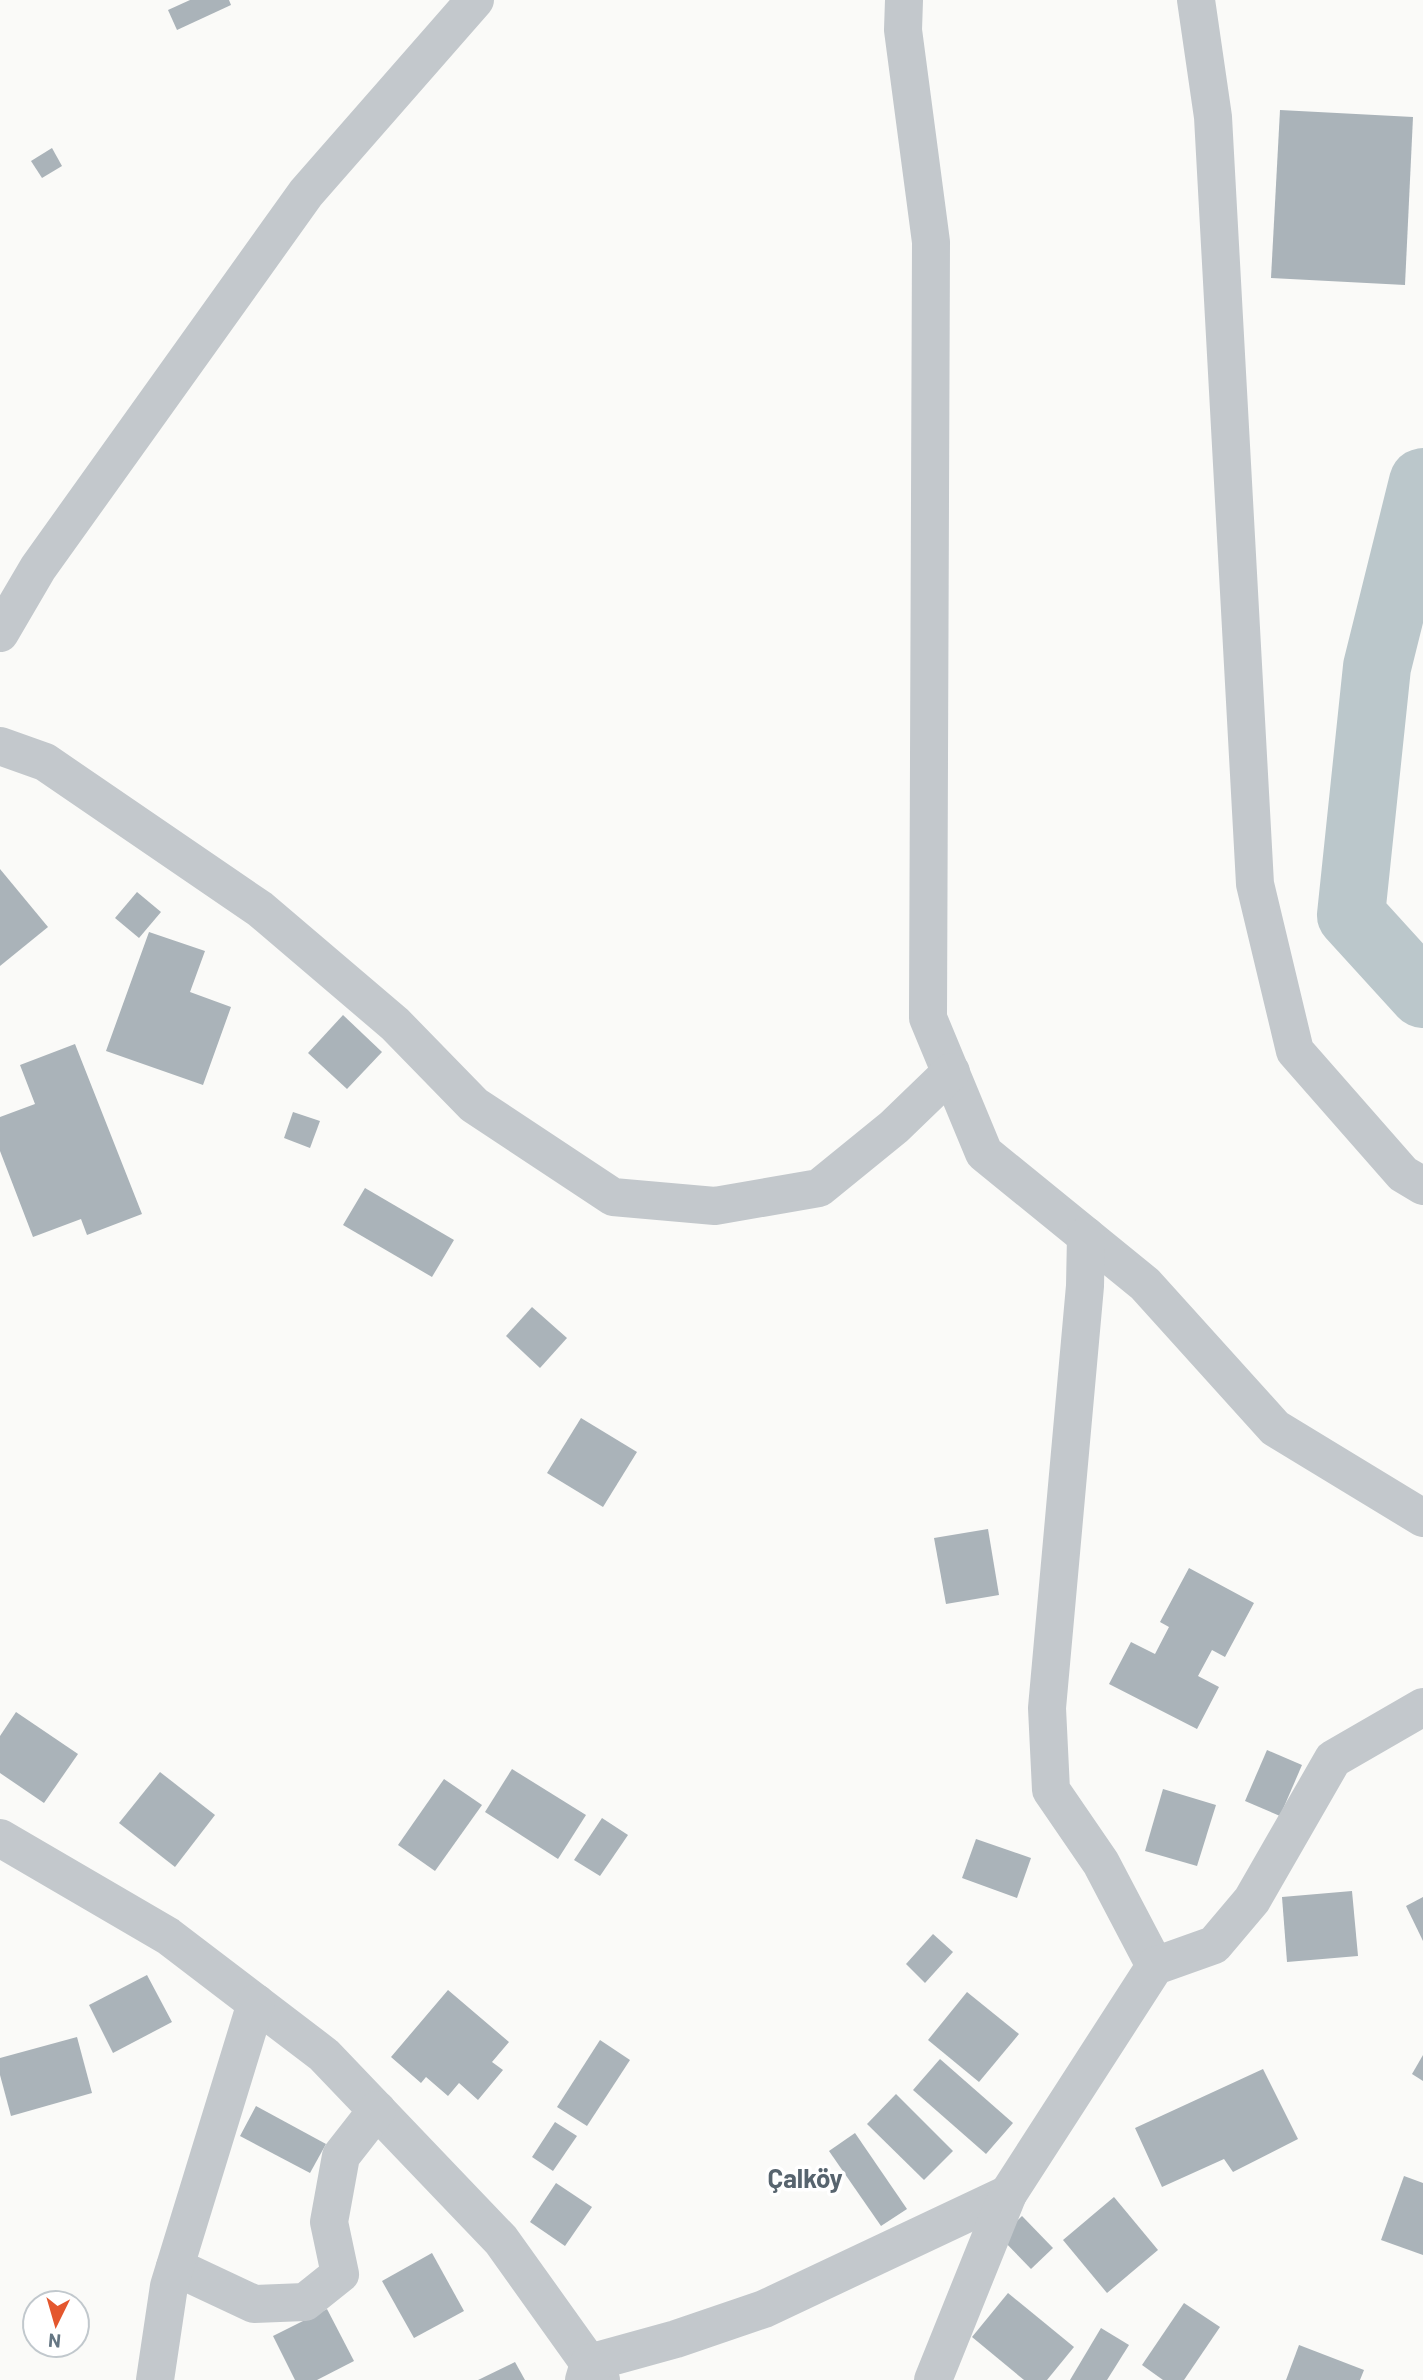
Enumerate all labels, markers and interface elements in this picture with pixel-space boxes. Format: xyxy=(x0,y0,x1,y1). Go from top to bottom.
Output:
district label: Çalköy xyxy=(767,2162,843,2193)
north arrow xyxy=(21,2289,91,2359)
text: N xyxy=(47,2329,62,2353)

